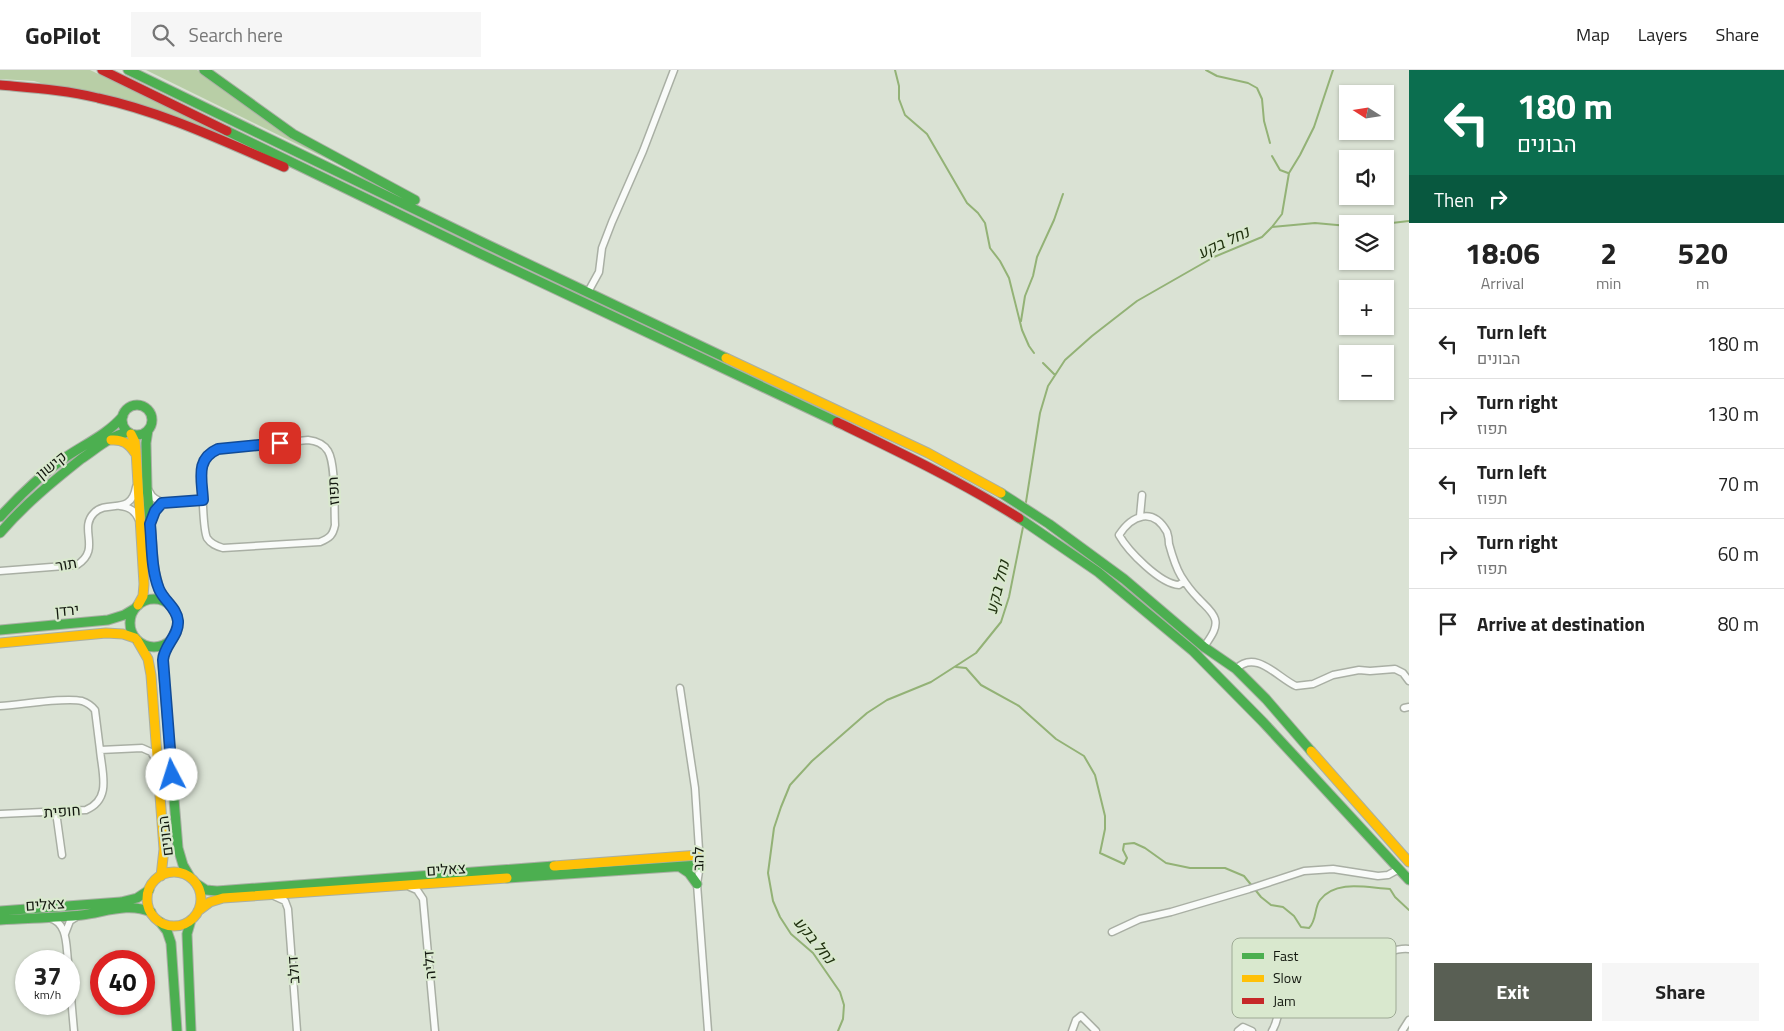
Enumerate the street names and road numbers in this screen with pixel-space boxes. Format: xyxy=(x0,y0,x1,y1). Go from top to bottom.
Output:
street label: קישון xyxy=(30,445,72,485)
street label: תפוז xyxy=(321,476,345,506)
street label: תור xyxy=(54,551,78,577)
street label: ירדן xyxy=(54,597,80,623)
street label: חופית xyxy=(43,798,81,824)
street label: הבונים xyxy=(151,814,179,858)
street label: להב xyxy=(686,846,710,871)
street label: צאלים xyxy=(425,856,467,882)
street label: צאלים xyxy=(24,891,66,917)
street label: דליה xyxy=(416,949,442,980)
street label: דולב xyxy=(281,955,305,985)

